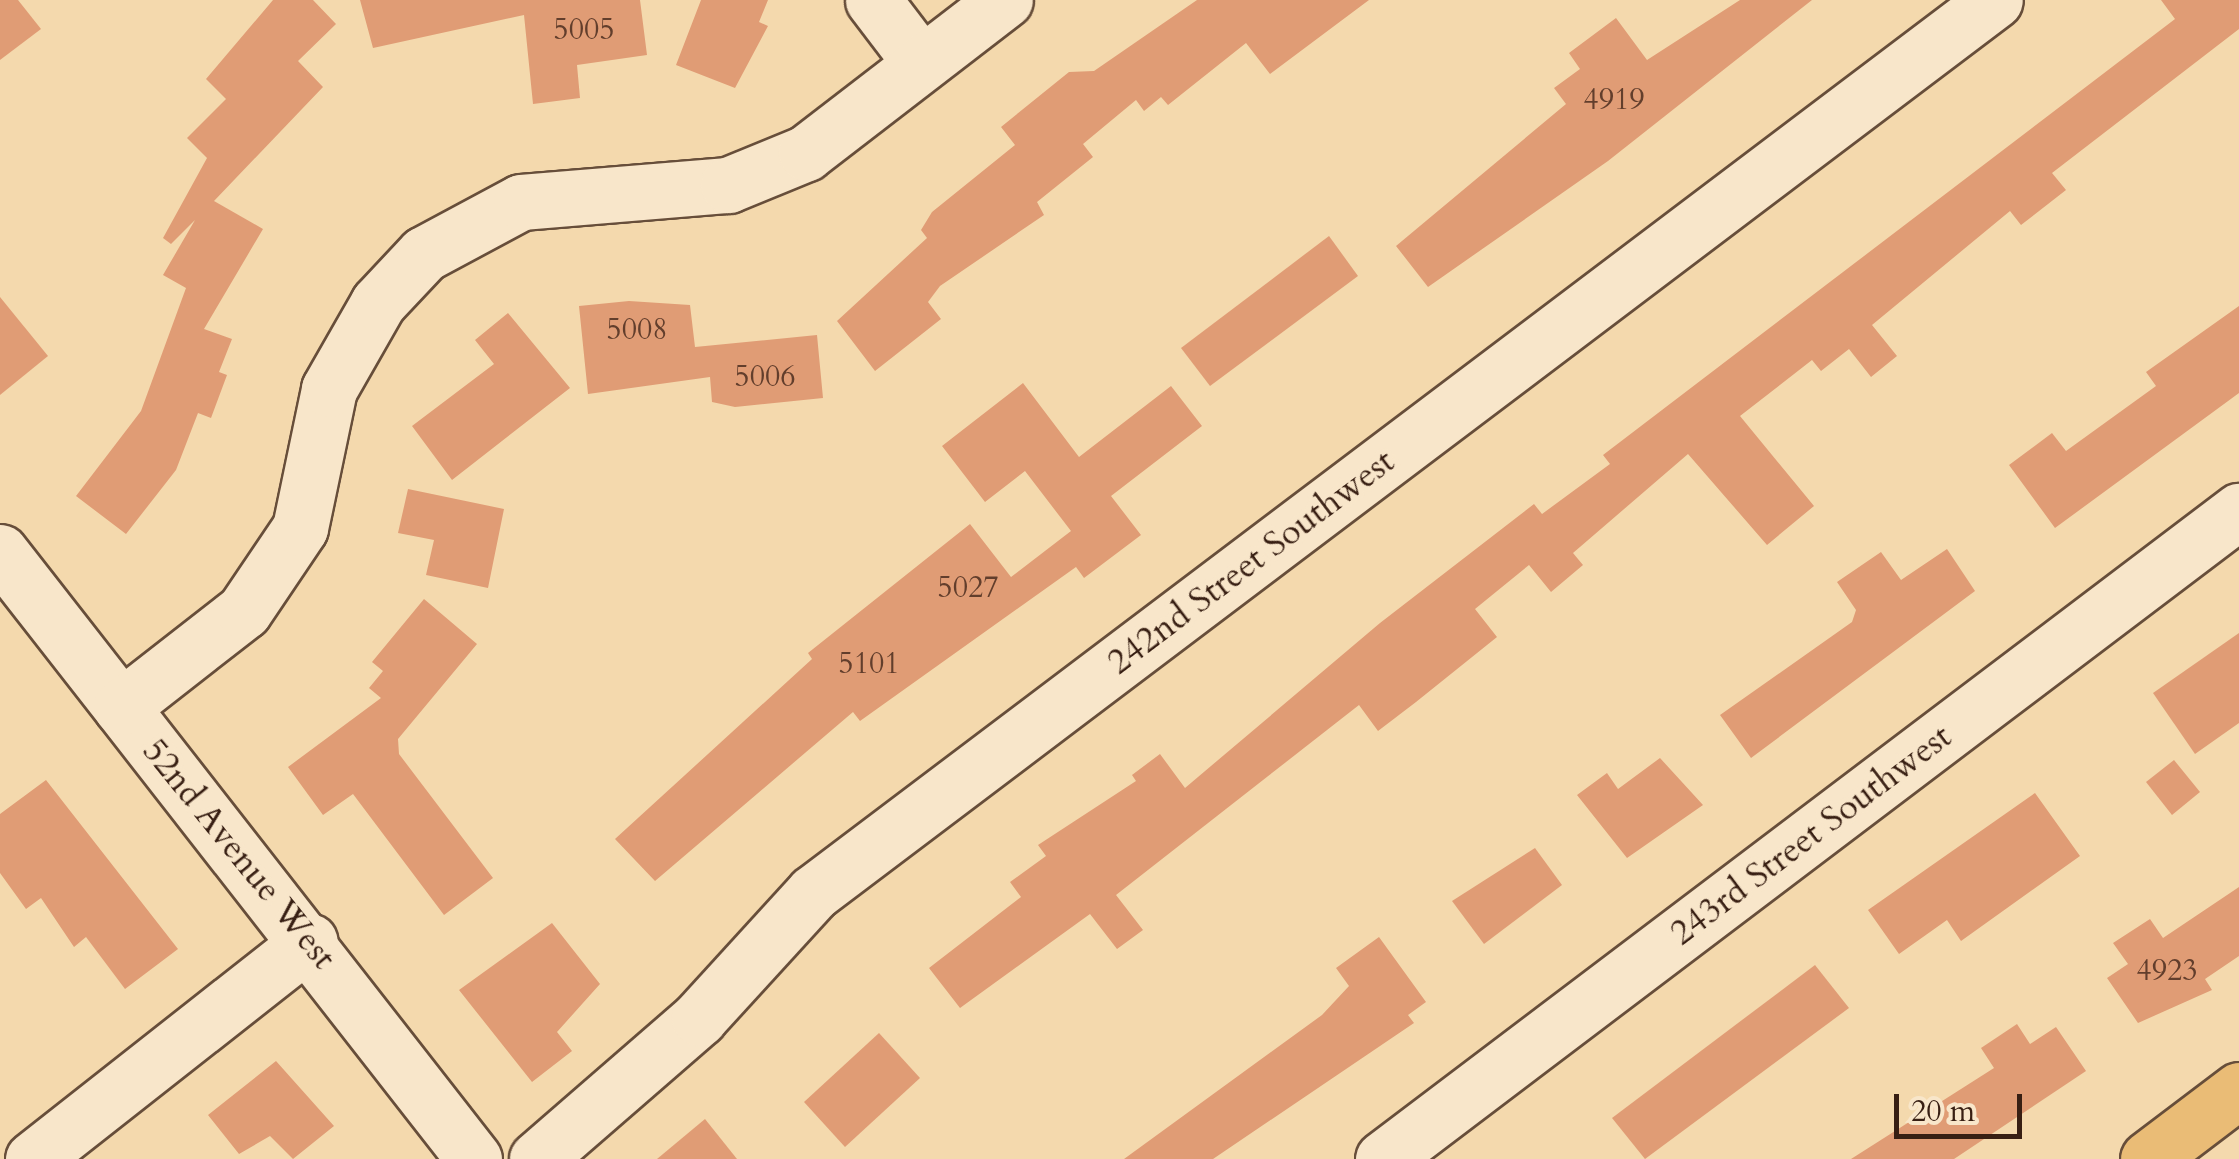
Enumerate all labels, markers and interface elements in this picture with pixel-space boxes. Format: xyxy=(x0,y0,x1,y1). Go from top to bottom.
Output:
house number: 5005 xyxy=(553,12,615,48)
house number: 4919 xyxy=(1583,82,1645,118)
house number: 5008 xyxy=(606,312,668,348)
house number: 5006 xyxy=(734,359,796,395)
street label: 242nd Street Southwest xyxy=(1099,441,1403,683)
house number: 5027 xyxy=(937,570,999,606)
house number: 5101 xyxy=(838,646,900,682)
street label: 243rd Street Southwest xyxy=(1662,716,1960,954)
street label: 52nd Avenue West xyxy=(133,730,345,978)
house number: 4923 xyxy=(2136,953,2198,989)
scale bar xyxy=(1899,1074,2026,1136)
text: 20 m xyxy=(1911,1091,1975,1132)

